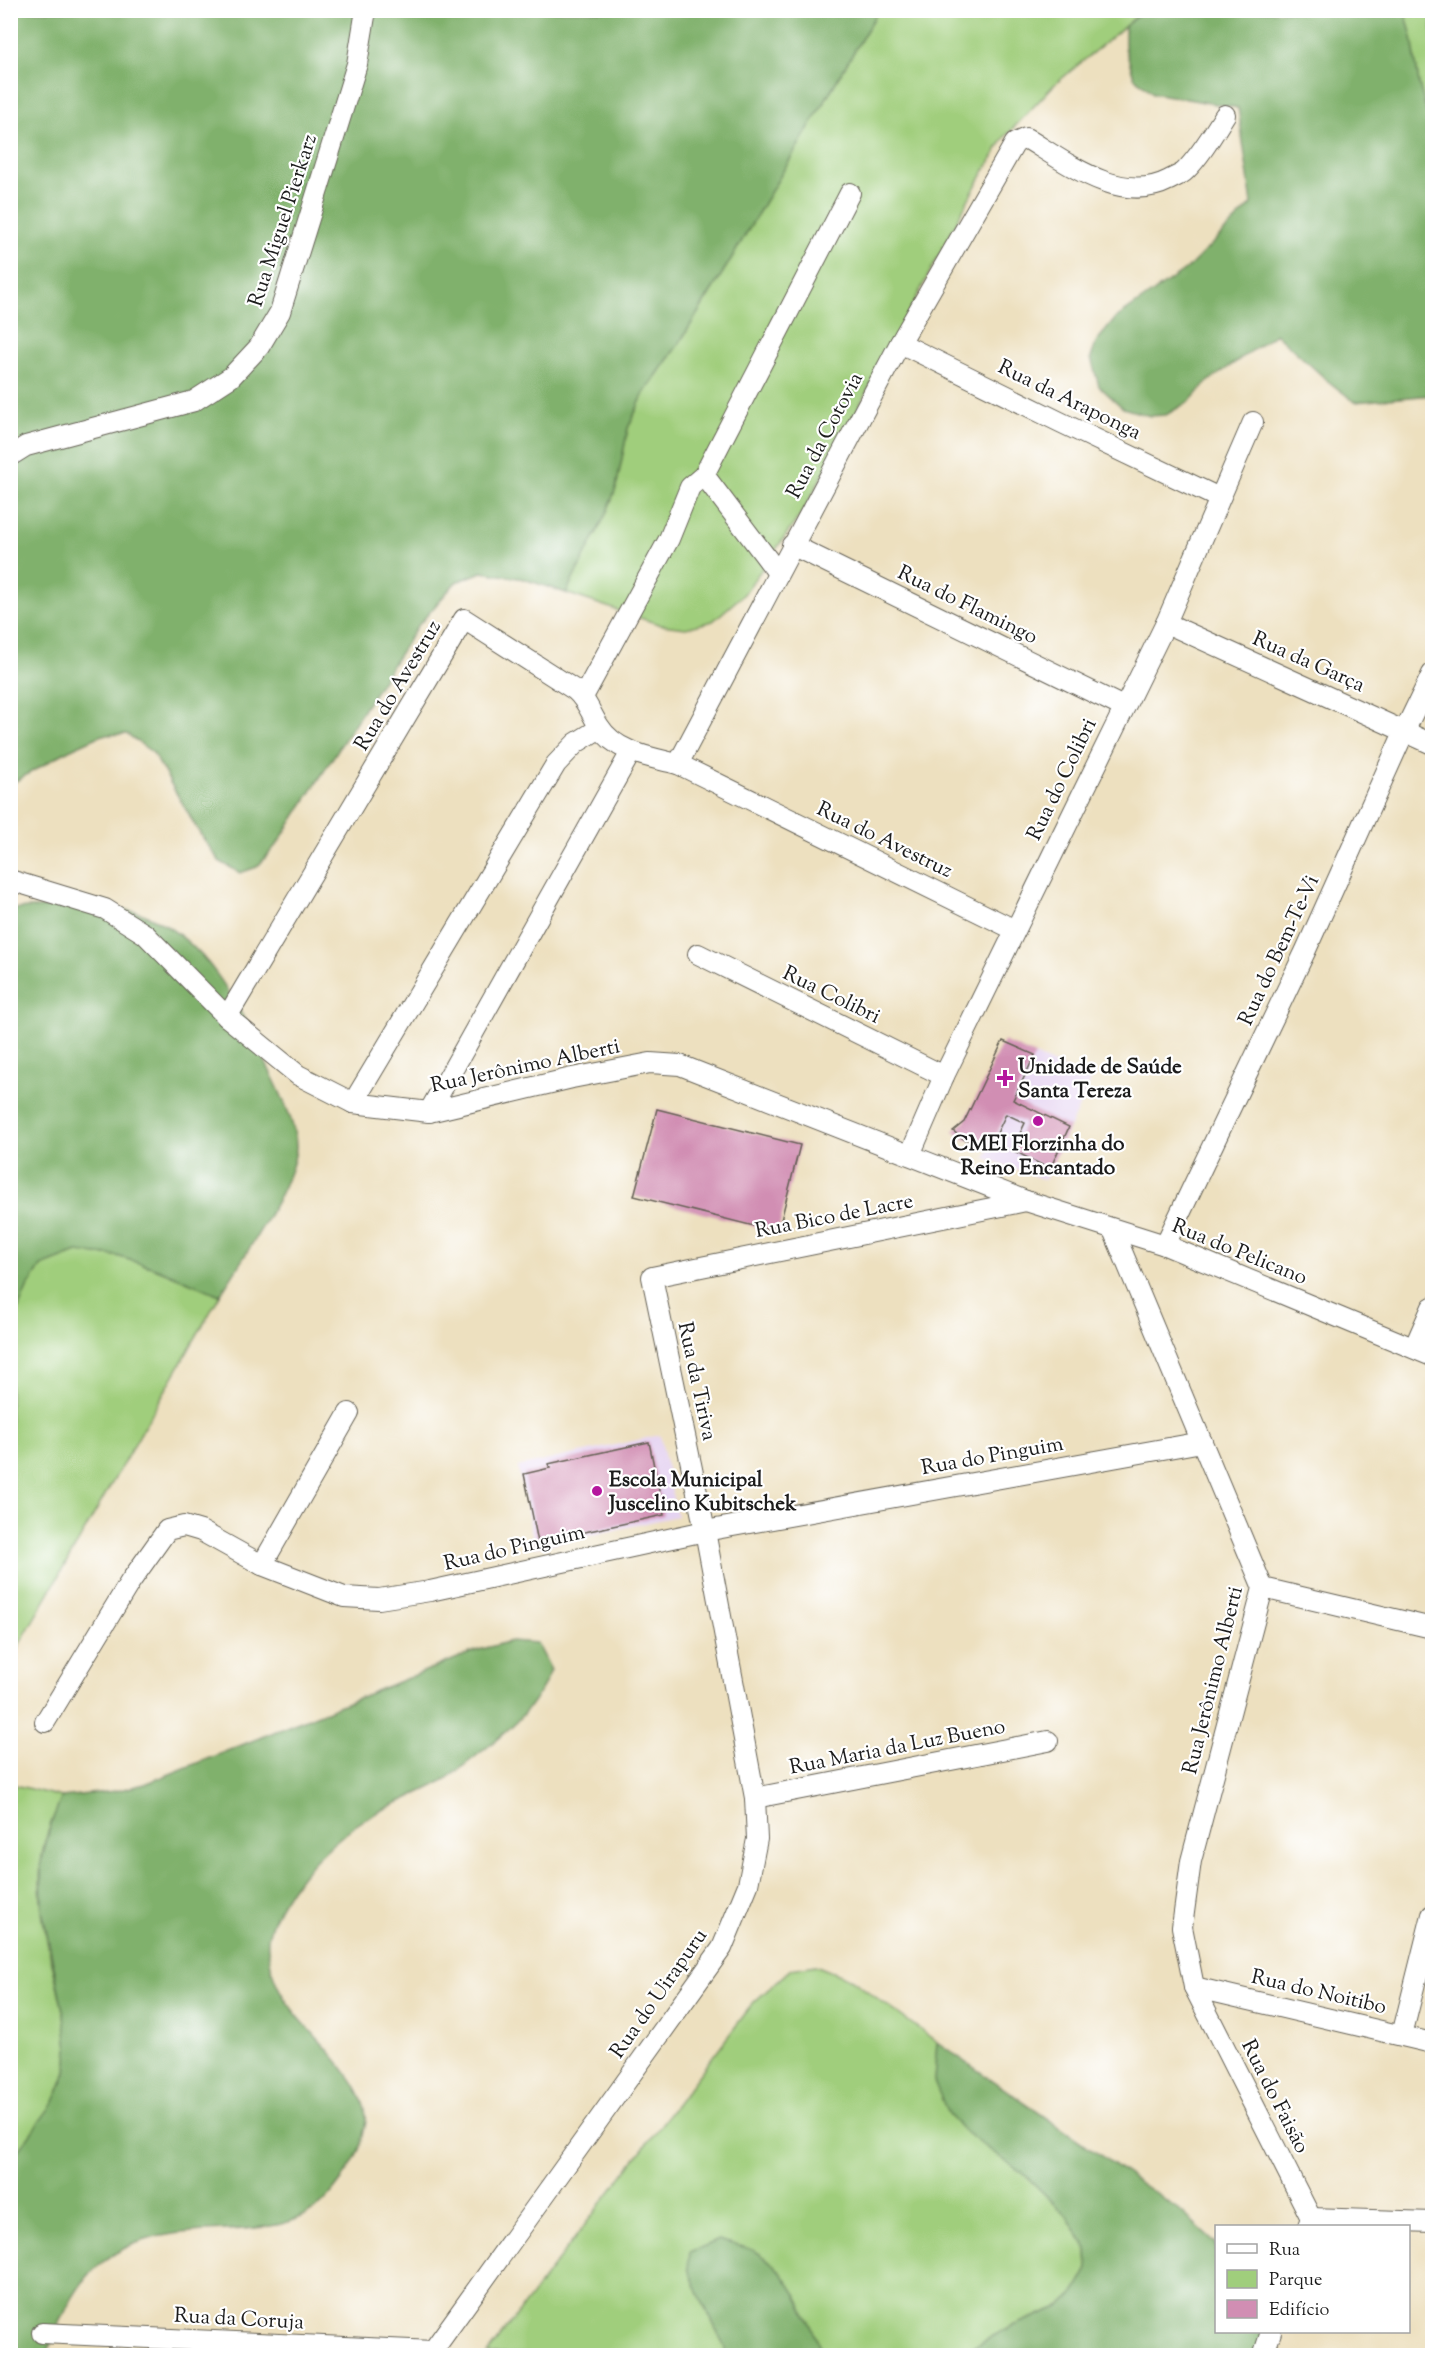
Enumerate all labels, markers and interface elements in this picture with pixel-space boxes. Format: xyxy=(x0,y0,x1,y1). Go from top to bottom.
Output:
street label: Rua Miguel Pierkarz xyxy=(242,130,326,311)
street label: Rua da Araponga xyxy=(992,353,1146,449)
street label: Rua da Cotovia xyxy=(780,367,872,504)
street label: Rua do Flamingo xyxy=(892,559,1042,653)
street label: Rua do Avestruz xyxy=(348,615,450,757)
street label: Rua da Garça xyxy=(1247,625,1370,701)
street label: Rua do Colibri xyxy=(1020,714,1105,846)
street label: Rua do Avestruz xyxy=(811,795,957,887)
street label: Rua do Bem-Te-Vi xyxy=(1232,871,1328,1031)
street label: Rua Colibri xyxy=(777,959,885,1032)
street label: Rua Jerônimo Alberti xyxy=(428,1032,623,1102)
place label: Unidade de Saúde Santa Tereza xyxy=(1018,1053,1182,1107)
marker: Unidade de Saúde Santa Tereza xyxy=(996,1069,1014,1087)
marker: CMEI Florzinha do Reino Encantado xyxy=(1031,1114,1045,1128)
place label: CMEI Florzinha do Reino Encantado xyxy=(952,1130,1125,1184)
street label: Rua Bico de Lacre xyxy=(753,1187,916,1247)
street label: Rua do Pelicano xyxy=(1167,1212,1311,1294)
street label: Rua da Tiriva xyxy=(669,1319,723,1444)
street label: Rua do Pinguim xyxy=(919,1430,1066,1484)
place label: Escola Municipal Juscelino Kubitschek xyxy=(607,1466,797,1520)
marker: Escola Municipal Juscelino Kubitschek xyxy=(590,1484,604,1498)
street label: Rua do Pinguim xyxy=(441,1518,588,1580)
street label: Rua Jerônimo Alberti xyxy=(1176,1583,1252,1778)
street label: Rua Maria da Luz Bueno xyxy=(787,1712,1008,1784)
street label: Rua do Uirapuru xyxy=(604,1923,716,2065)
street label: Rua do Noitibo xyxy=(1248,1963,1389,2023)
street label: Rua do Faisão xyxy=(1233,2035,1316,2159)
legend xyxy=(1215,2225,1410,2333)
text: Rua xyxy=(1269,2238,1300,2264)
text: Parque xyxy=(1269,2268,1322,2294)
text: Edifício xyxy=(1269,2298,1330,2324)
street label: Rua da Coruja xyxy=(173,2302,305,2338)

